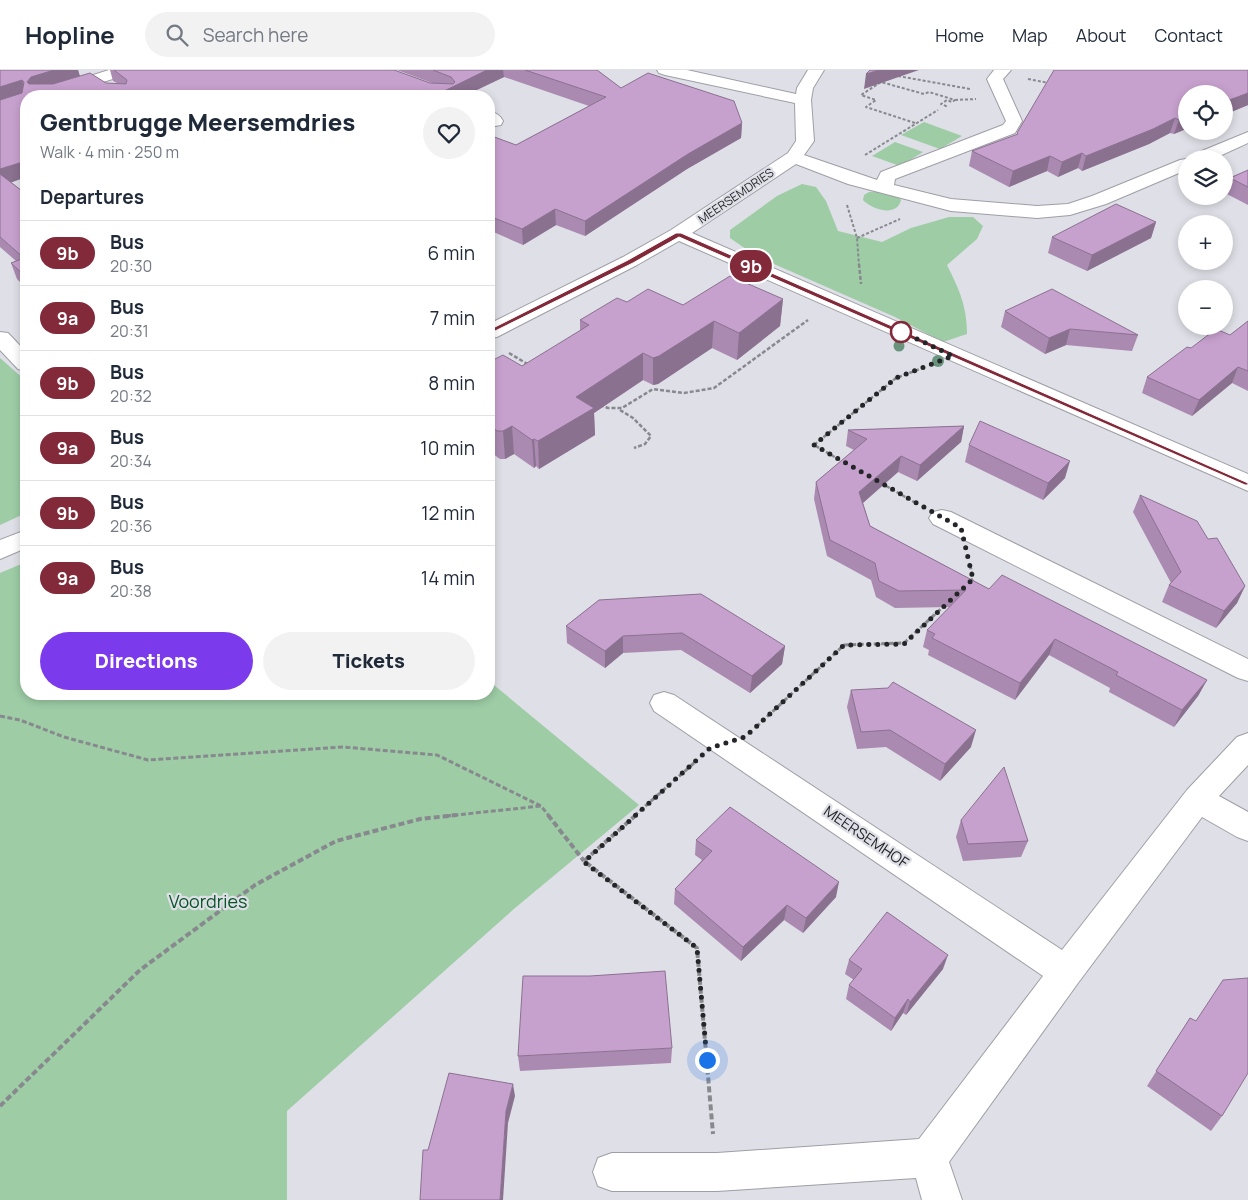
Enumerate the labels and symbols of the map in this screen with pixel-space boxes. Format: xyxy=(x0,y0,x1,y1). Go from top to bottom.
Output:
street label: MEERSEMDRIES xyxy=(694,164,777,227)
line badge: 9b xyxy=(728,250,774,282)
unlabelled marker xyxy=(890,321,912,343)
street label: MEERSEMHOF xyxy=(820,800,913,873)
park label: Voordries xyxy=(169,889,247,913)
your location xyxy=(695,1048,720,1073)

